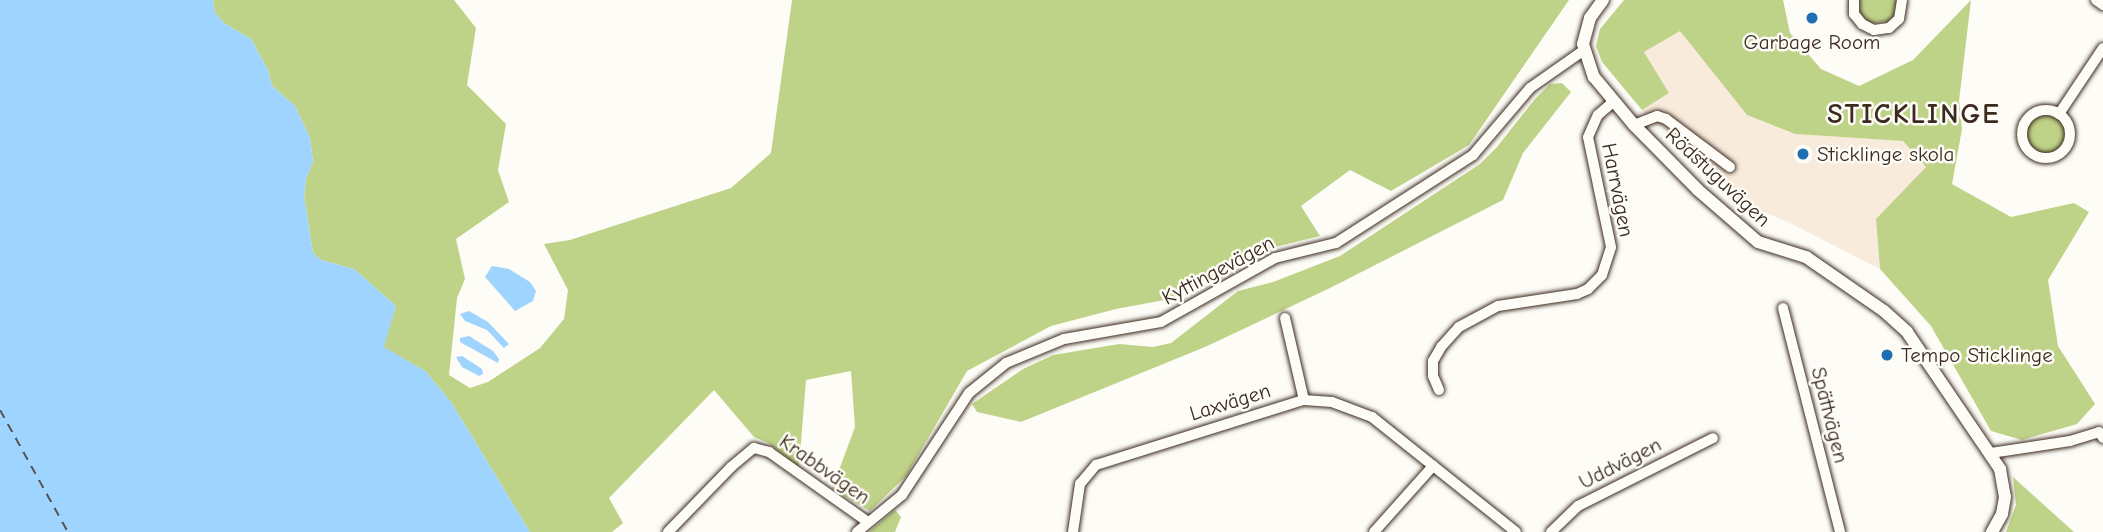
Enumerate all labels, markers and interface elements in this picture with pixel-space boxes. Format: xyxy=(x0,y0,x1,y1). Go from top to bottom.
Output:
marker: Garbage Room xyxy=(1804,10,1820,26)
place label: Garbage Room xyxy=(1744,29,1880,55)
district label: STICKLINGE xyxy=(1828,97,2000,131)
street label: Rödstuguvägen xyxy=(1660,122,1776,232)
street label: Harrvägen xyxy=(1597,141,1639,239)
place label: Sticklinge skola xyxy=(1817,141,1954,167)
marker: Sticklinge skola xyxy=(1795,146,1811,162)
street label: Kyttingevägen xyxy=(1157,230,1279,310)
place label: Tempo Sticklinge xyxy=(1901,342,2053,368)
marker: Tempo Sticklinge xyxy=(1879,347,1895,363)
street label: Spättvägen xyxy=(1806,364,1854,466)
street label: Laxvägen xyxy=(1186,378,1274,426)
street label: Krabbvägen xyxy=(775,428,875,510)
street label: Uddvägen xyxy=(1575,432,1665,494)

